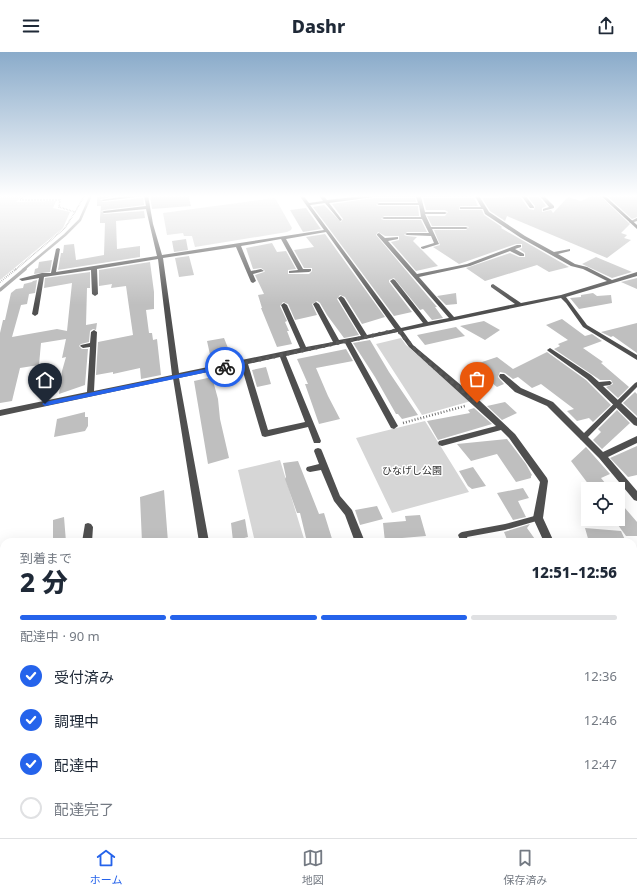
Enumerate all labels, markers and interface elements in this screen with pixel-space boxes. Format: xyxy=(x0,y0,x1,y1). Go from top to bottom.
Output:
text: Dashr xyxy=(292,14,345,38)
icon: menu xyxy=(20,15,42,37)
icon: share xyxy=(595,15,617,37)
courier xyxy=(205,347,245,387)
icon: bike xyxy=(214,356,236,378)
pin xyxy=(460,362,494,403)
pin xyxy=(28,363,62,404)
icon: bag xyxy=(466,368,488,390)
icon: home xyxy=(34,369,56,391)
park label: ひなげし公園 xyxy=(382,463,442,477)
map controls xyxy=(581,482,625,526)
button: locate xyxy=(581,482,625,526)
text: 到着まで xyxy=(20,549,72,567)
text: 12:51–12:56 xyxy=(532,562,617,582)
text: 2 分 xyxy=(20,564,68,600)
text: 配達中 · 90 m xyxy=(20,627,100,645)
icon: check xyxy=(20,665,42,687)
text: 受付済み xyxy=(54,667,114,687)
text: 12:36 xyxy=(584,667,617,685)
icon: check xyxy=(20,709,42,731)
text: 調理中 xyxy=(54,711,99,731)
text: 12:46 xyxy=(584,711,617,729)
icon: check xyxy=(20,753,42,775)
text: 配達中 xyxy=(54,755,99,775)
text: 12:47 xyxy=(584,755,617,773)
text: 配達完了 xyxy=(54,799,114,819)
tab: ホーム xyxy=(90,847,122,887)
tab: 地図 xyxy=(302,847,324,887)
tab: 保存済み xyxy=(503,847,547,887)

